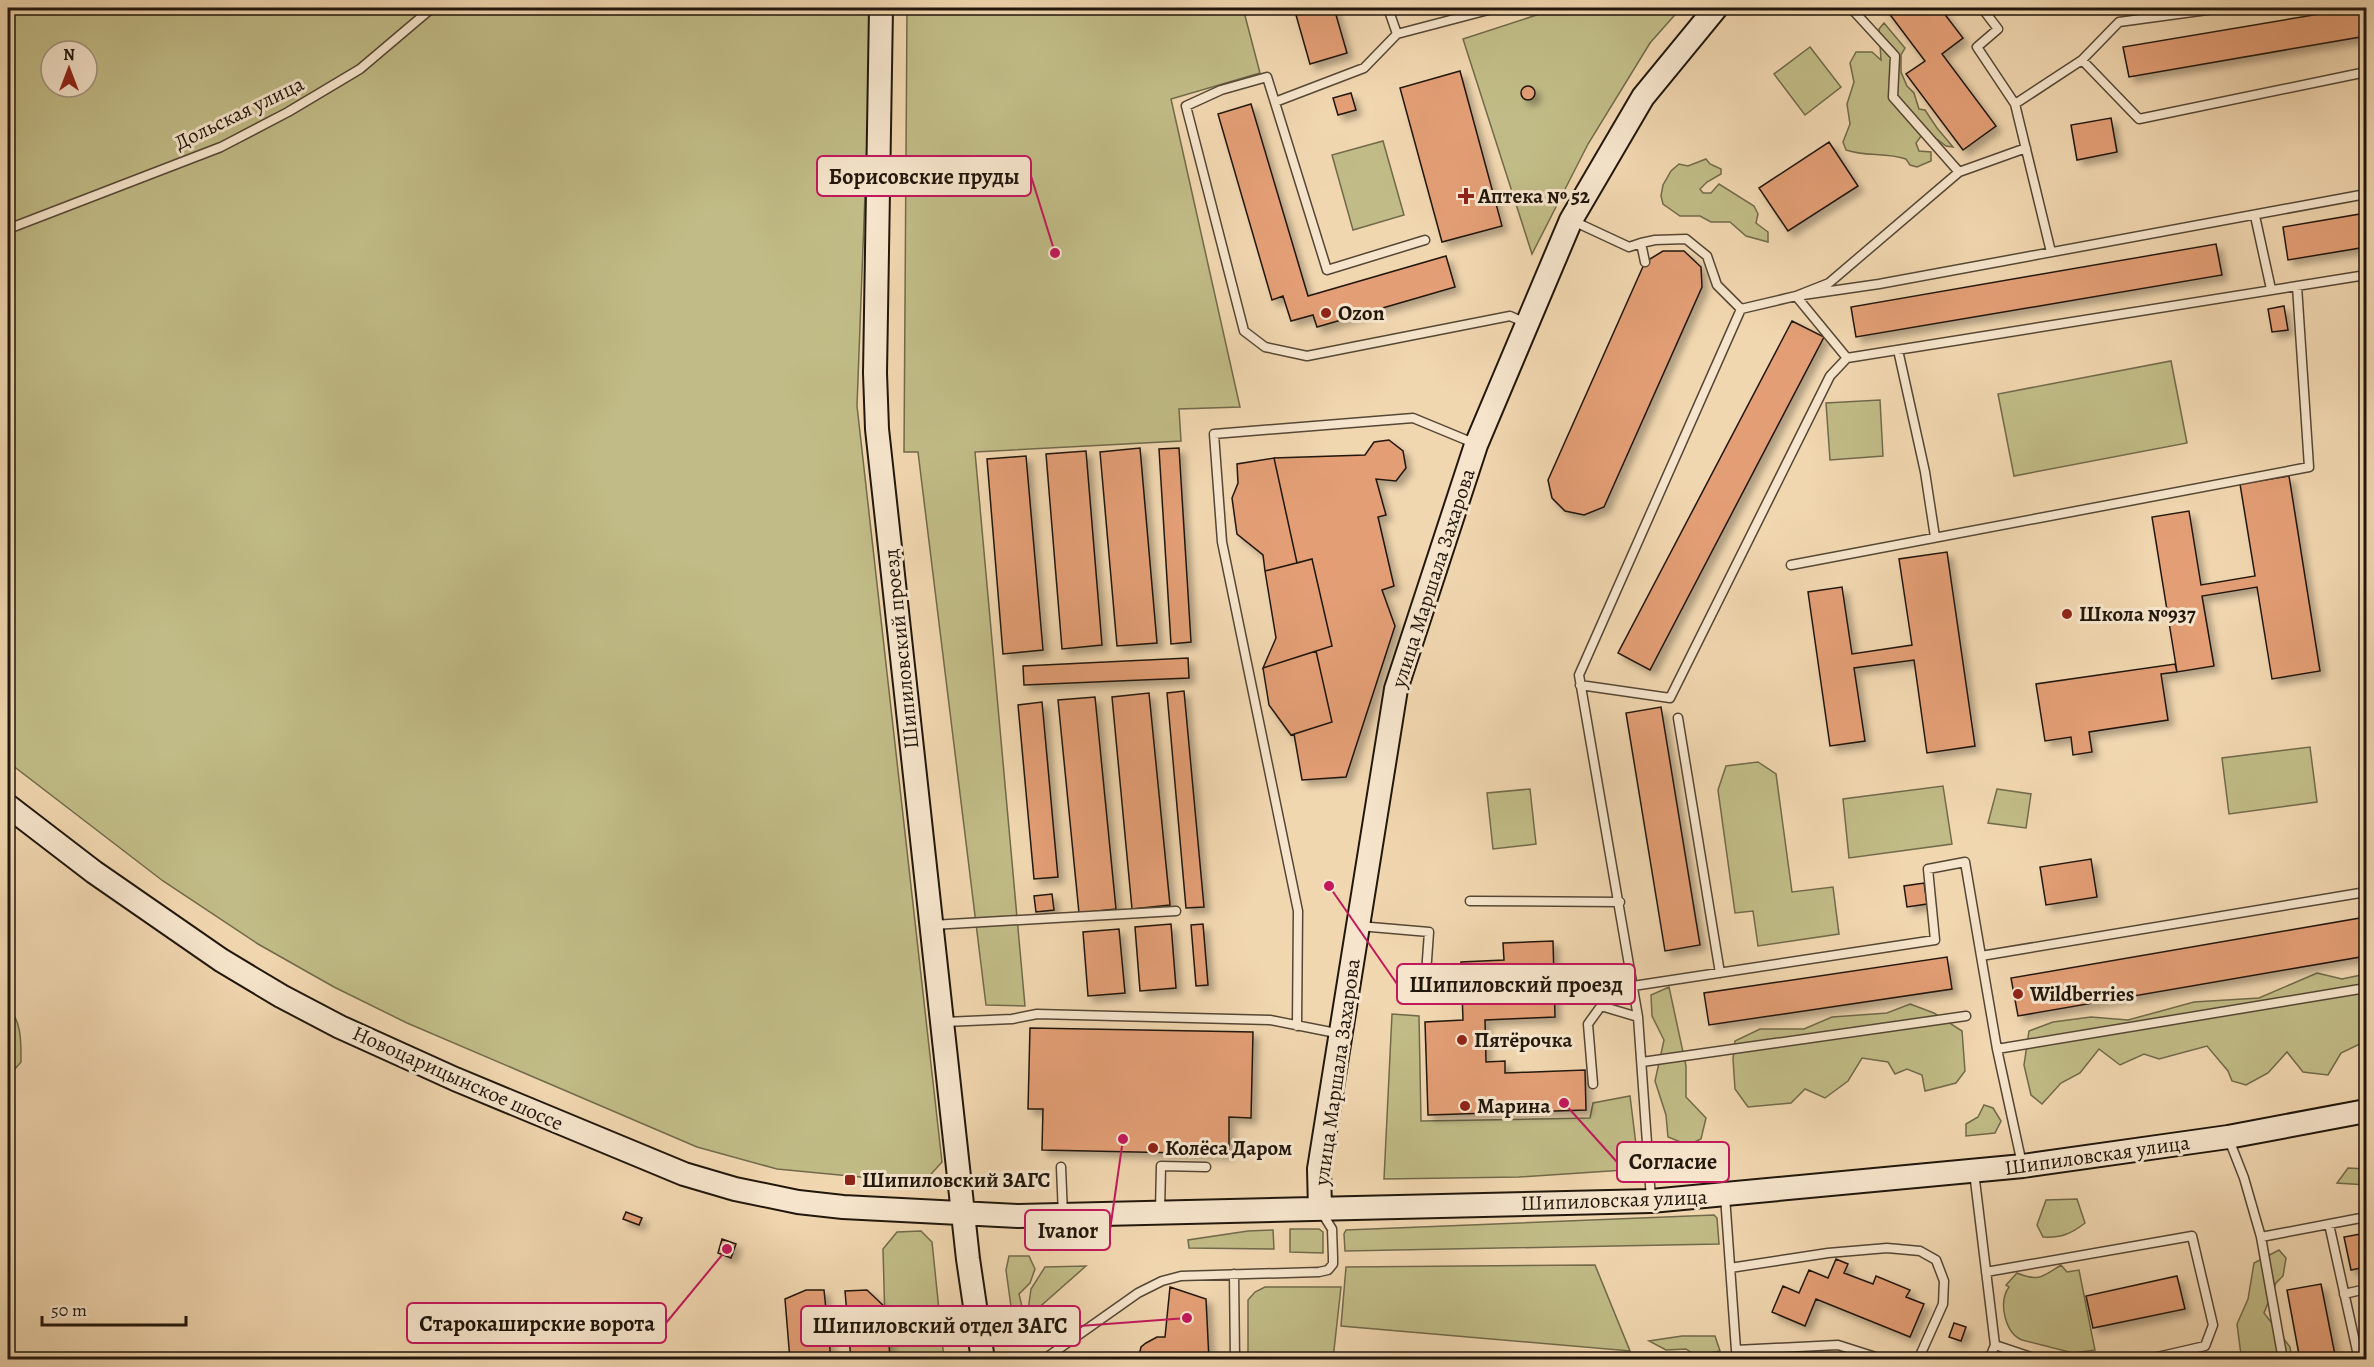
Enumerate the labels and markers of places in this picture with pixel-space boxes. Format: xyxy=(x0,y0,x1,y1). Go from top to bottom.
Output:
callout: Борисовские пруды xyxy=(817,156,1031,196)
place label: Аптека № 52 xyxy=(1477,182,1590,210)
marker: Аптека № 52 xyxy=(1459,189,1473,203)
place label: Ozon xyxy=(1338,299,1385,327)
marker: Ozon xyxy=(1319,306,1333,320)
place label: Школа №937 xyxy=(2079,600,2196,628)
marker: Школа №937 xyxy=(2060,607,2074,621)
callout: Шипиловский проезд xyxy=(1397,964,1635,1004)
place label: Wildberries xyxy=(2029,980,2134,1008)
marker: Wildberries xyxy=(2011,987,2025,1001)
place label: Пятёрочка xyxy=(1474,1026,1573,1054)
marker: Пятёрочка xyxy=(1455,1033,1469,1047)
place label: Марина xyxy=(1477,1092,1550,1120)
marker: Марина xyxy=(1458,1099,1472,1113)
place label: Колёса Даром xyxy=(1165,1134,1292,1162)
marker: Колёса Даром xyxy=(1146,1141,1160,1155)
callout: Согласие xyxy=(1617,1142,1729,1182)
place label: Шипиловский ЗАГС xyxy=(862,1166,1050,1194)
marker: Шипиловский ЗАГС xyxy=(843,1173,857,1187)
callout: Ivanor xyxy=(1025,1210,1110,1250)
callout: Старокаширские ворота xyxy=(407,1303,666,1343)
callout: Шипиловский отдел ЗАГС xyxy=(801,1306,1080,1346)

